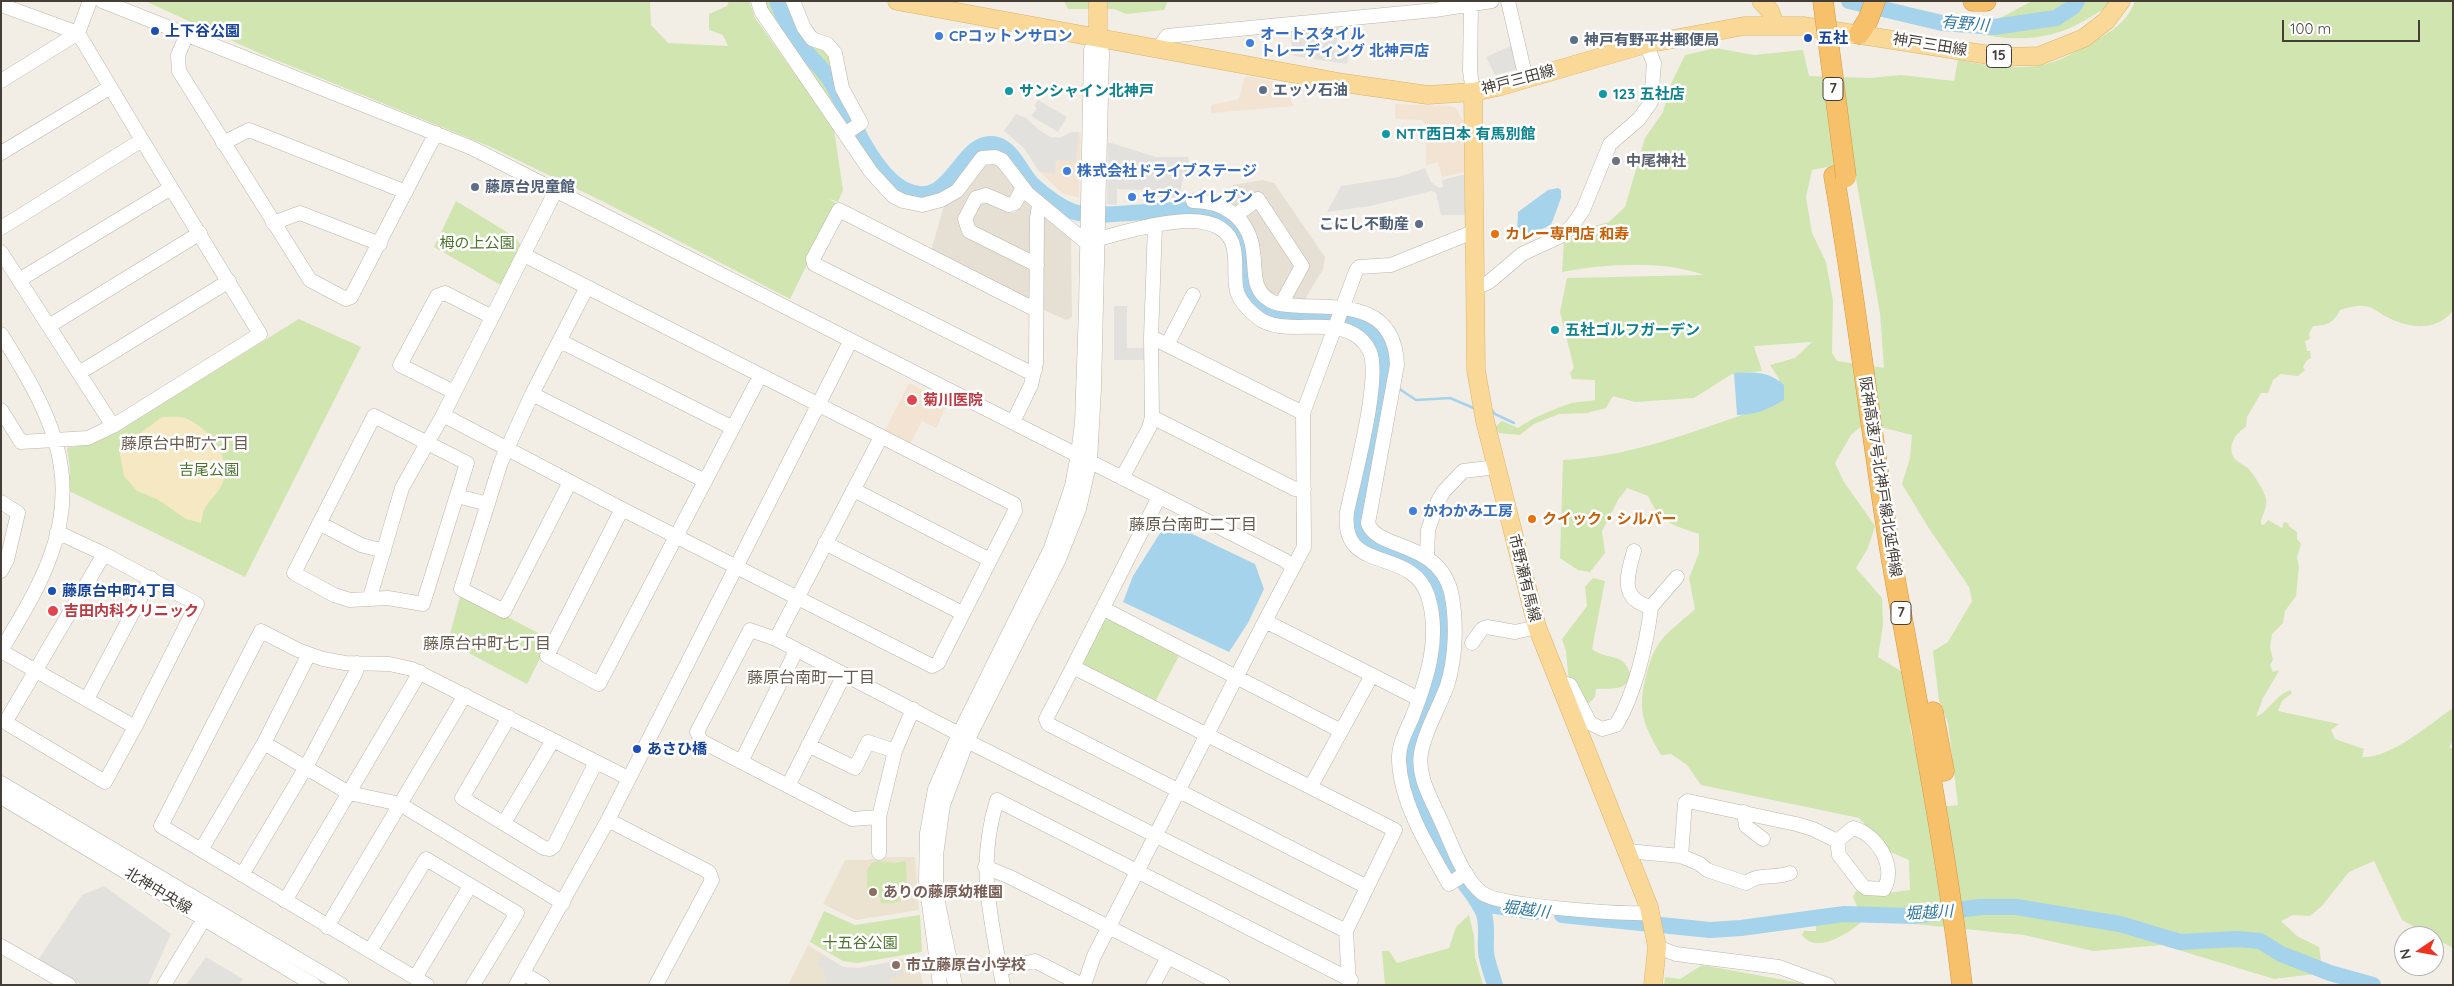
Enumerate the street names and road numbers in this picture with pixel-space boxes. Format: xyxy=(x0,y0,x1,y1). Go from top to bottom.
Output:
street label: 神戸三田線 xyxy=(1892,30,1968,60)
road number: 15 xyxy=(1986,44,2012,68)
street label: 神戸三田線 xyxy=(1479,62,1557,98)
road number: 7 xyxy=(1823,78,1843,100)
street label: 阪神高速7号北神戸線北延伸線 xyxy=(1855,375,1905,579)
street label: 市野瀬有馬線 xyxy=(1504,532,1544,624)
road number: 7 xyxy=(1891,602,1911,624)
street label: 北神中央線 xyxy=(121,864,195,918)

